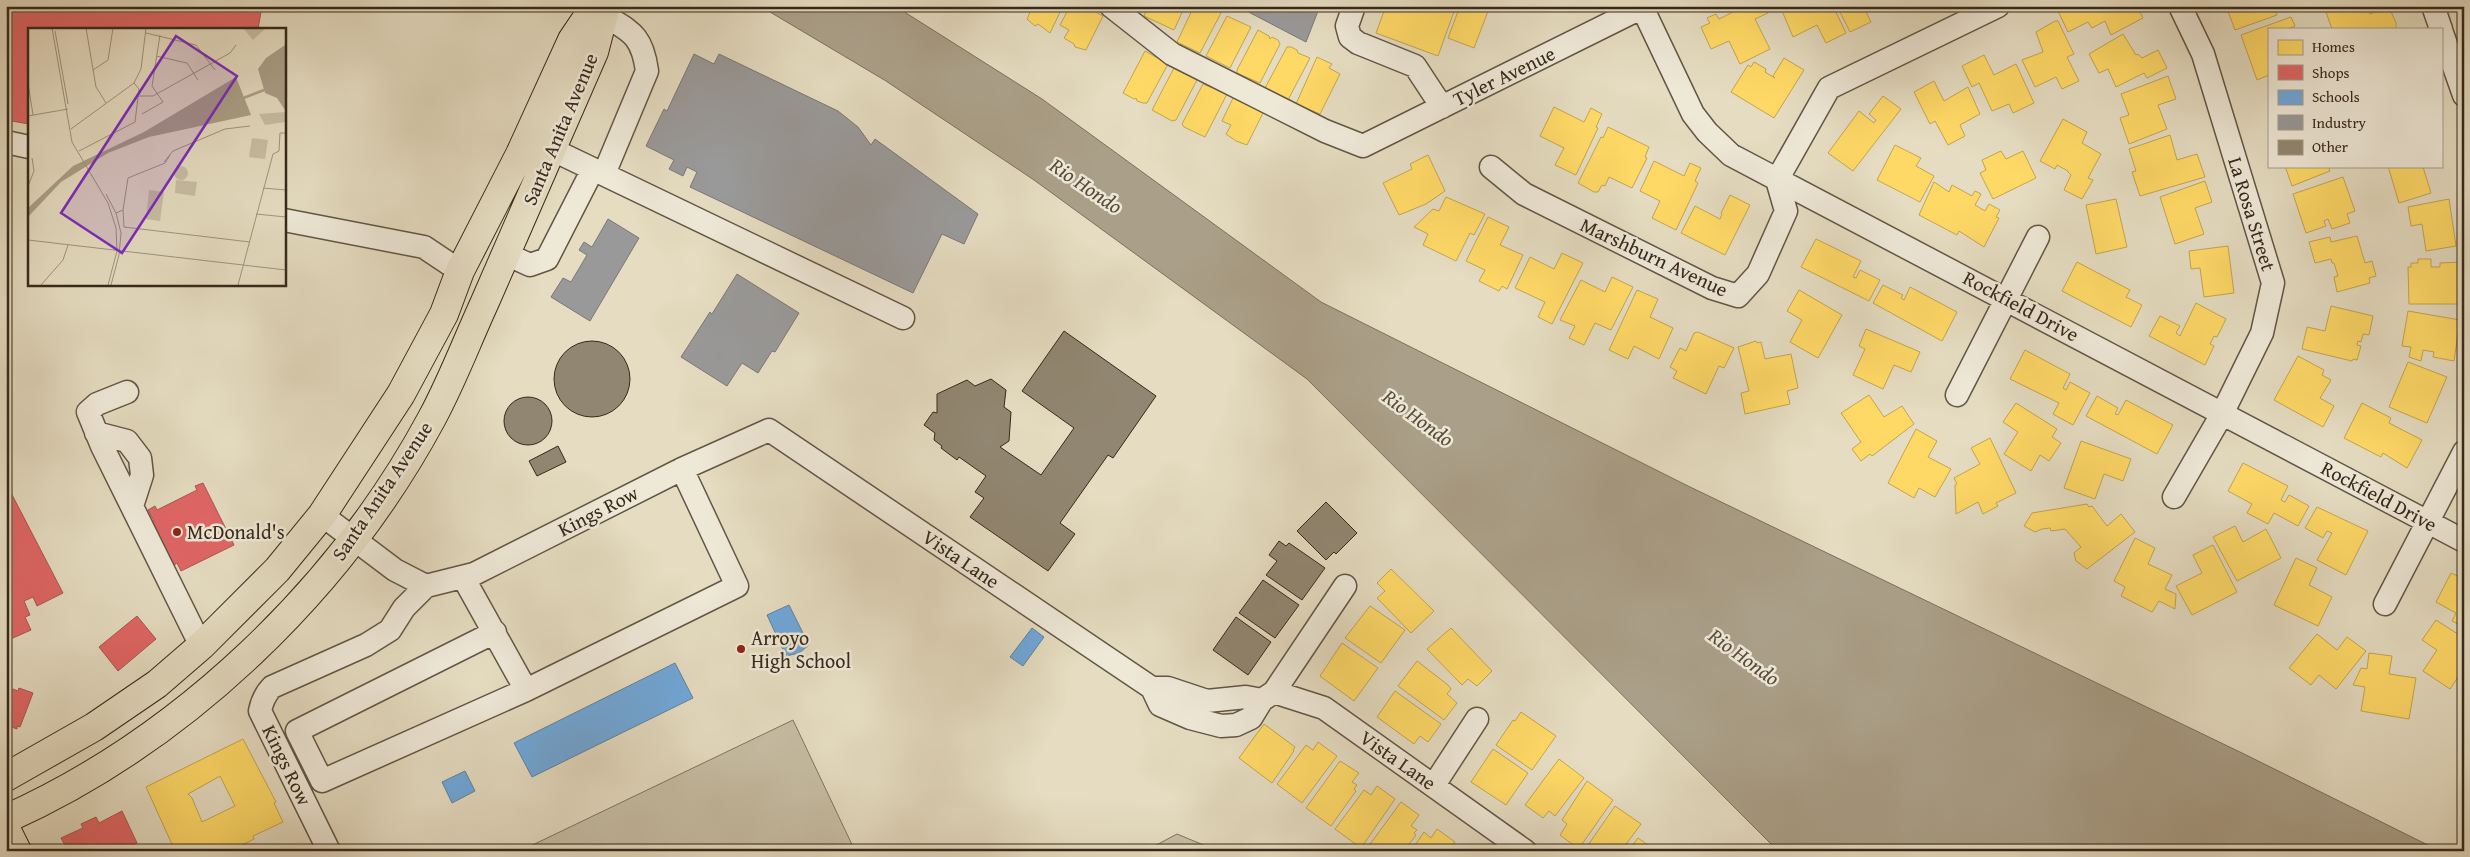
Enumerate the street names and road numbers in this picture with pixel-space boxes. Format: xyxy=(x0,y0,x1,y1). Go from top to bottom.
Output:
street label: Tyler Avenue xyxy=(1448,38,1560,113)
street label: Santa Anita Avenue xyxy=(514,48,605,209)
street label: La Rosa Street xyxy=(2221,153,2284,274)
street label: Marshburn Avenue xyxy=(1576,210,1733,303)
street label: Rockfield Drive xyxy=(1958,263,2084,348)
street label: Santa Anita Avenue xyxy=(324,415,439,566)
street label: Rockfield Drive xyxy=(2316,453,2442,538)
street label: Kings Row xyxy=(553,478,644,543)
street label: Vista Lane xyxy=(917,522,1006,595)
street label: Kings Row xyxy=(255,720,320,811)
street label: Vista Lane xyxy=(1354,723,1442,797)

